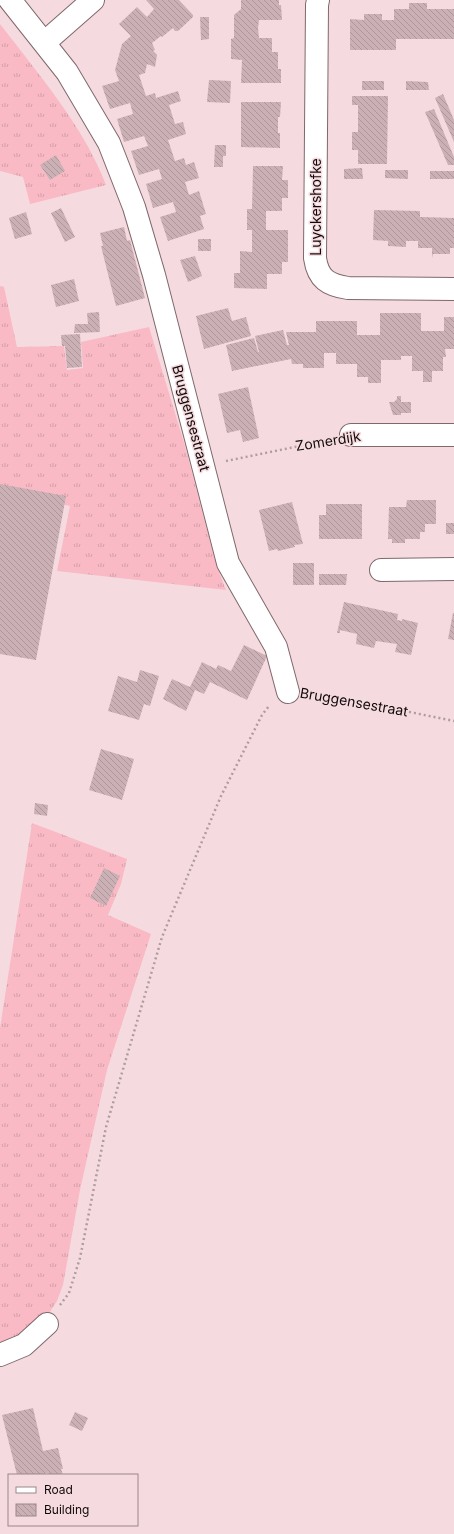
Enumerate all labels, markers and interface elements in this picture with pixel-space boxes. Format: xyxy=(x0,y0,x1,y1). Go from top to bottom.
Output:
street label: Luyckershofke xyxy=(307,158,324,256)
street label: Bruggensestraat xyxy=(169,363,214,473)
street label: Zomerdijk xyxy=(294,427,362,454)
street label: Bruggensestraat xyxy=(299,684,410,719)
legend xyxy=(8,1474,138,1526)
text: Road xyxy=(44,1482,73,1497)
text: Building xyxy=(44,1502,89,1517)

